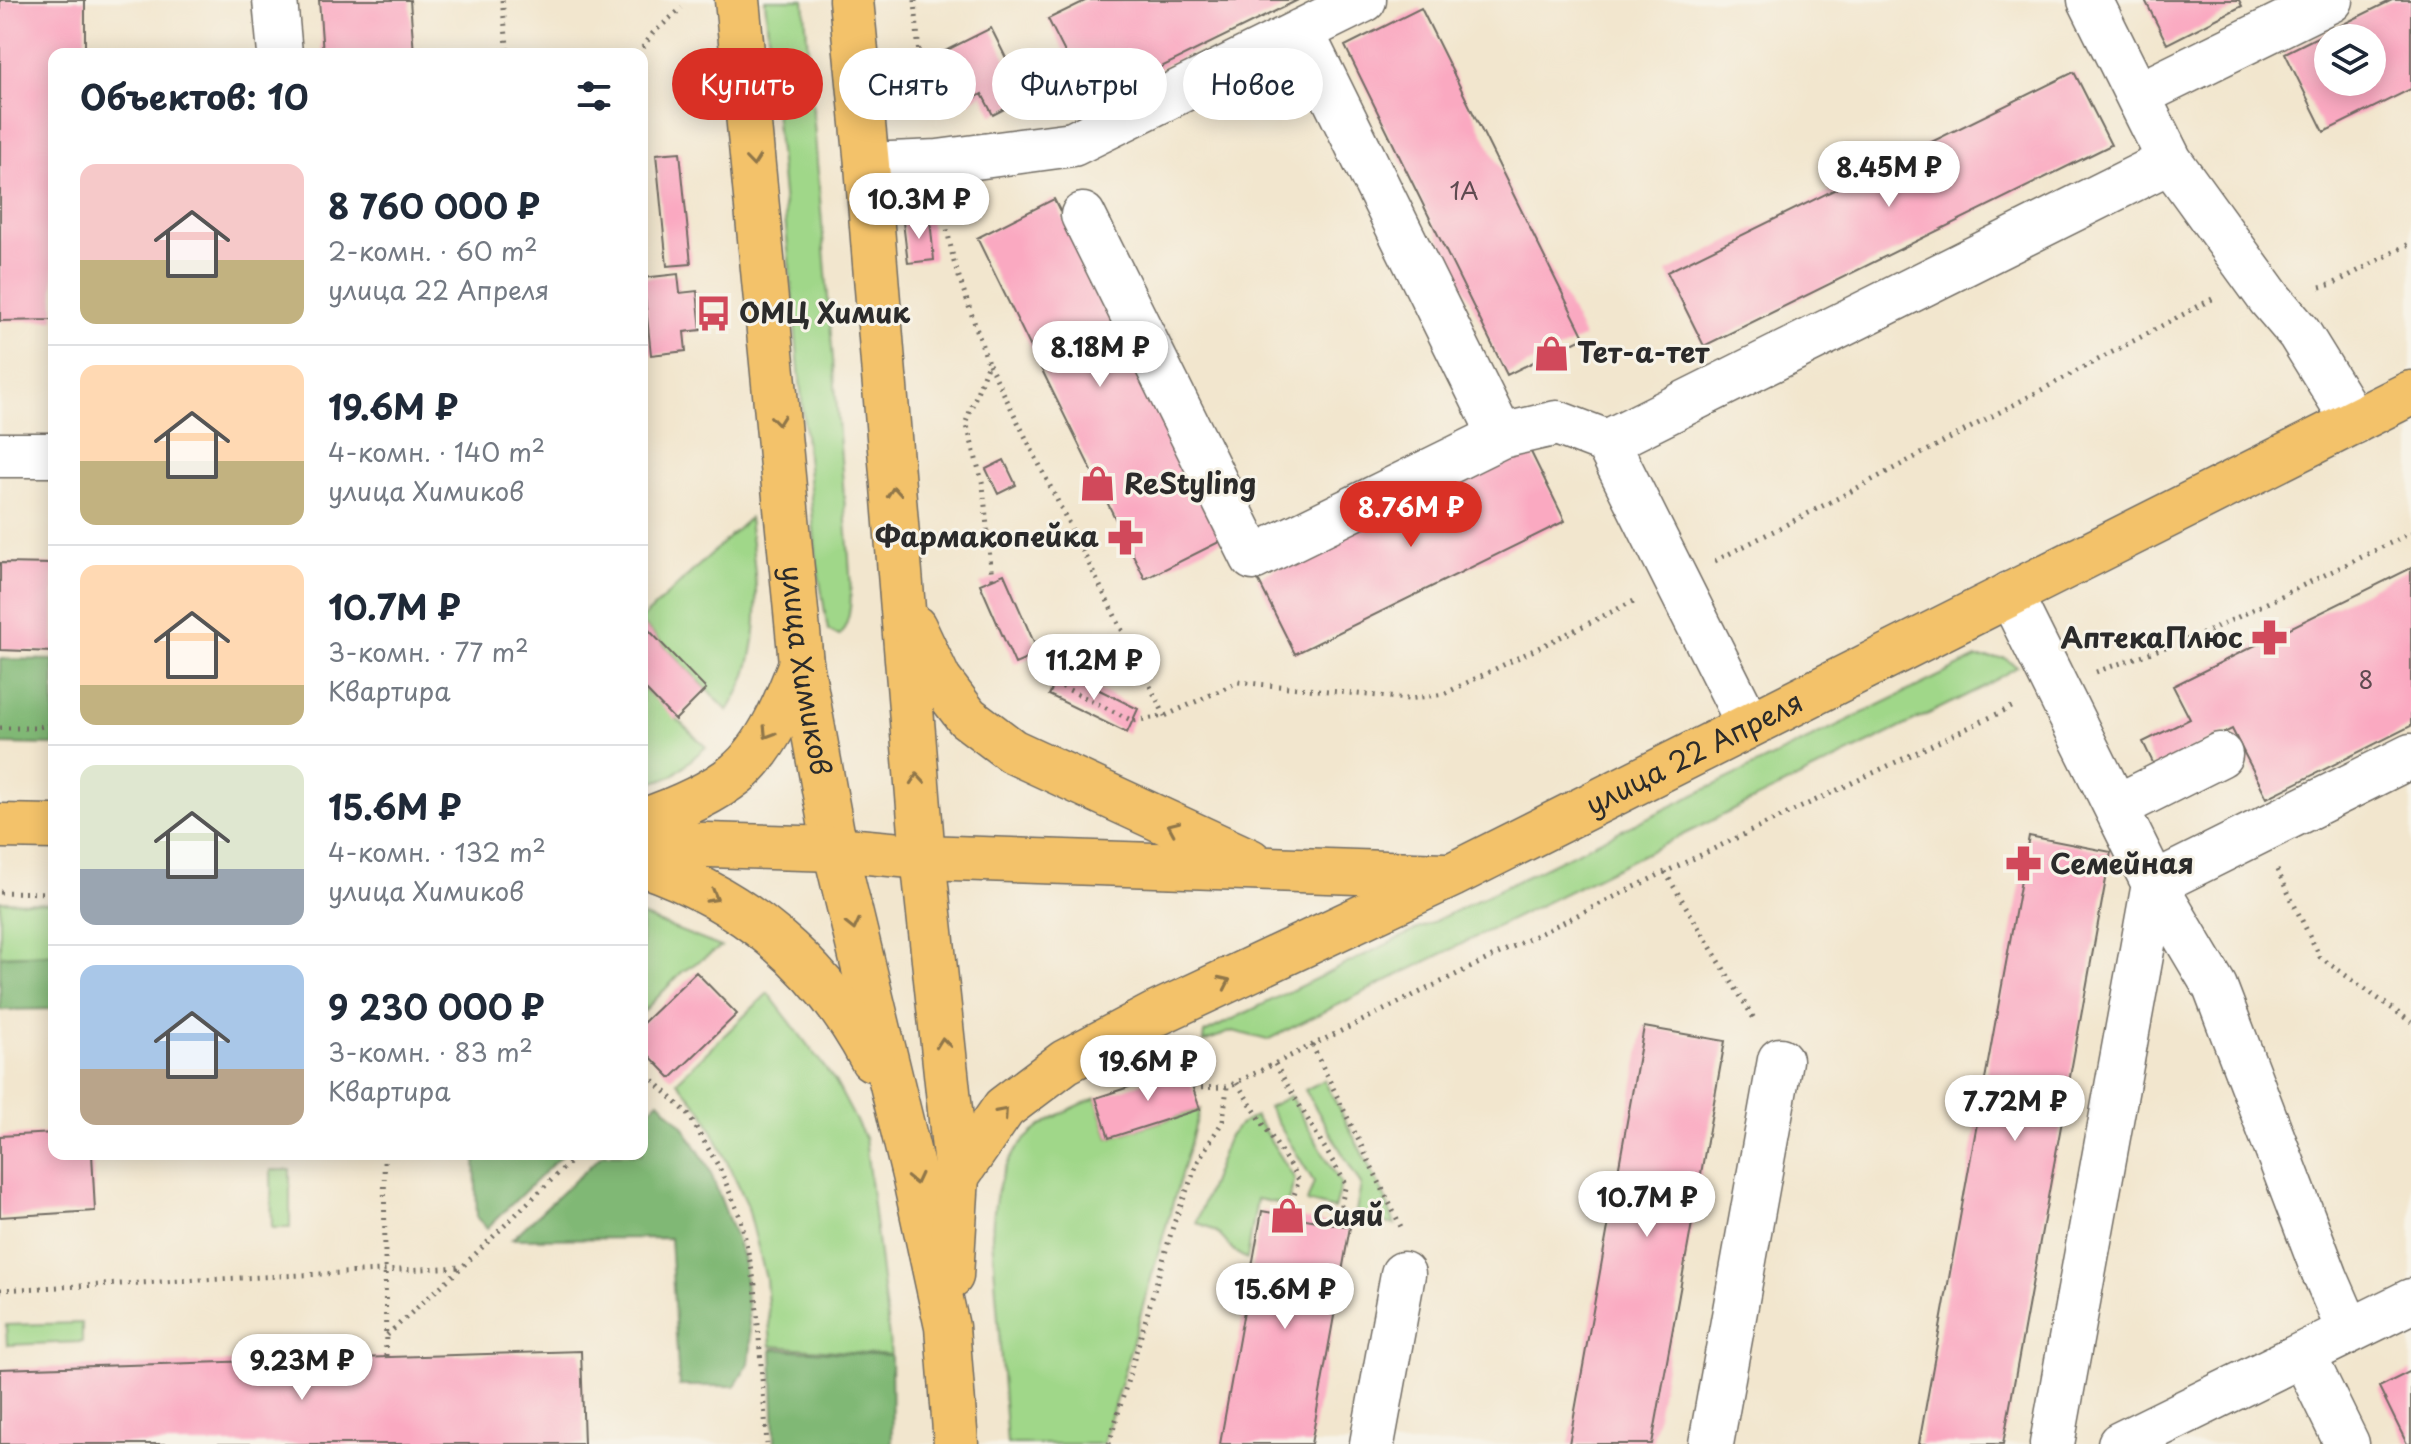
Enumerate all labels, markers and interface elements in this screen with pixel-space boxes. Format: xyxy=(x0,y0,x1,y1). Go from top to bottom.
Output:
map controls xyxy=(2314,24,2386,96)
button: layers xyxy=(2314,24,2386,96)
chip: Купить xyxy=(672,48,823,120)
chip: Снять xyxy=(839,48,976,120)
chip: Фильтры xyxy=(992,48,1167,120)
chip: Новое xyxy=(1183,48,1323,120)
text: Объектов: 10 xyxy=(80,70,308,122)
icon: filters xyxy=(572,74,616,118)
pin: 8.45M ₽ xyxy=(1815,141,1963,209)
text: 8.45M ₽ xyxy=(1836,147,1942,186)
one-way arrow xyxy=(744,155,761,168)
house number: 1А xyxy=(1449,172,1479,208)
pin: 10.3M ₽ xyxy=(845,173,993,241)
text: 8 760 000 ₽ xyxy=(328,179,540,231)
text: 10.3M ₽ xyxy=(867,179,971,218)
icon: home xyxy=(144,196,240,292)
text: 2-комн. · 60 m² xyxy=(328,231,538,270)
text: улица 22 Апреля xyxy=(328,270,549,309)
place label: ОМЦ Химик xyxy=(739,290,910,333)
bus stop icon: ОМЦ Химик xyxy=(694,294,732,332)
pin: 8.18M ₽ xyxy=(1026,321,1174,389)
text: 8.18M ₽ xyxy=(1050,327,1150,366)
place label: Тет-а-тет xyxy=(1577,330,1710,373)
shop icon: Тет-а-тет xyxy=(1532,334,1570,372)
text: 19.6M ₽ xyxy=(328,380,458,432)
icon: home xyxy=(144,397,240,493)
one-way arrow xyxy=(769,414,786,427)
text: 4-комн. · 140 m² xyxy=(328,432,545,471)
place label: ReStyling xyxy=(1124,461,1256,504)
shop icon: ReStyling xyxy=(1079,465,1117,503)
text: улица Химиков xyxy=(328,471,524,510)
pin: 8.76M ₽ xyxy=(1337,481,1485,549)
one-way arrow xyxy=(885,485,902,498)
text: 8.76M ₽ xyxy=(1358,487,1464,526)
place label: Фармакопейка xyxy=(875,514,1099,557)
pharmacy icon: Фармакопейка xyxy=(1106,518,1144,556)
street label: улица Химиков xyxy=(772,563,844,778)
text: 10.7M ₽ xyxy=(328,580,461,632)
icon: home xyxy=(144,597,240,693)
place label: АптекаПлюс xyxy=(2061,615,2243,658)
pharmacy icon: АптекаПлюс xyxy=(2250,619,2288,657)
text: 3-комн. · 77 m² xyxy=(328,632,529,671)
pin: 11.2M ₽ xyxy=(1020,634,1168,702)
text: 11.2M ₽ xyxy=(1045,640,1143,679)
house number: 8 xyxy=(2359,661,2374,697)
text: Квартира xyxy=(328,671,451,710)
street label: улица 22 Апреля xyxy=(1577,679,1810,825)
one-way arrow xyxy=(763,724,778,739)
one-way arrow xyxy=(909,772,926,785)
text: 15.6M ₽ xyxy=(328,780,461,832)
icon: home xyxy=(144,797,240,893)
one-way arrow xyxy=(1167,821,1182,837)
text: 4-комн. · 132 m² xyxy=(328,832,546,871)
place label: Семейная xyxy=(2050,841,2194,884)
pharmacy icon: Семейная xyxy=(2005,845,2043,883)
text: улица Химиков xyxy=(328,871,524,910)
one-way arrow xyxy=(705,887,719,902)
one-way arrow xyxy=(843,918,860,932)
one-way arrow xyxy=(1217,976,1231,992)
text: 9 230 000 ₽ xyxy=(328,980,544,1032)
icon: home xyxy=(144,997,240,1093)
text: 3-комн. · 83 m² xyxy=(328,1032,533,1071)
pin: 19.6M ₽ xyxy=(1074,1035,1222,1103)
one-way arrow xyxy=(934,1036,951,1049)
text: 19.6M ₽ xyxy=(1098,1041,1198,1080)
text: Квартира xyxy=(328,1071,451,1110)
pin: 7.72M ₽ xyxy=(1941,1075,2089,1143)
text: 7.72M ₽ xyxy=(1963,1081,2067,1120)
one-way arrow xyxy=(993,1107,1008,1122)
pin: 10.7M ₽ xyxy=(1573,1171,1721,1239)
one-way arrow xyxy=(906,1172,923,1186)
text: 10.7M ₽ xyxy=(1596,1177,1698,1216)
place label: Сияй xyxy=(1313,1193,1384,1236)
shop icon: Сияй xyxy=(1268,1197,1306,1235)
pin: 15.6M ₽ xyxy=(1211,1263,1359,1331)
text: 15.6M ₽ xyxy=(1234,1269,1336,1308)
pin: 9.23M ₽ xyxy=(228,1334,376,1402)
text: 9.23M ₽ xyxy=(250,1340,355,1379)

